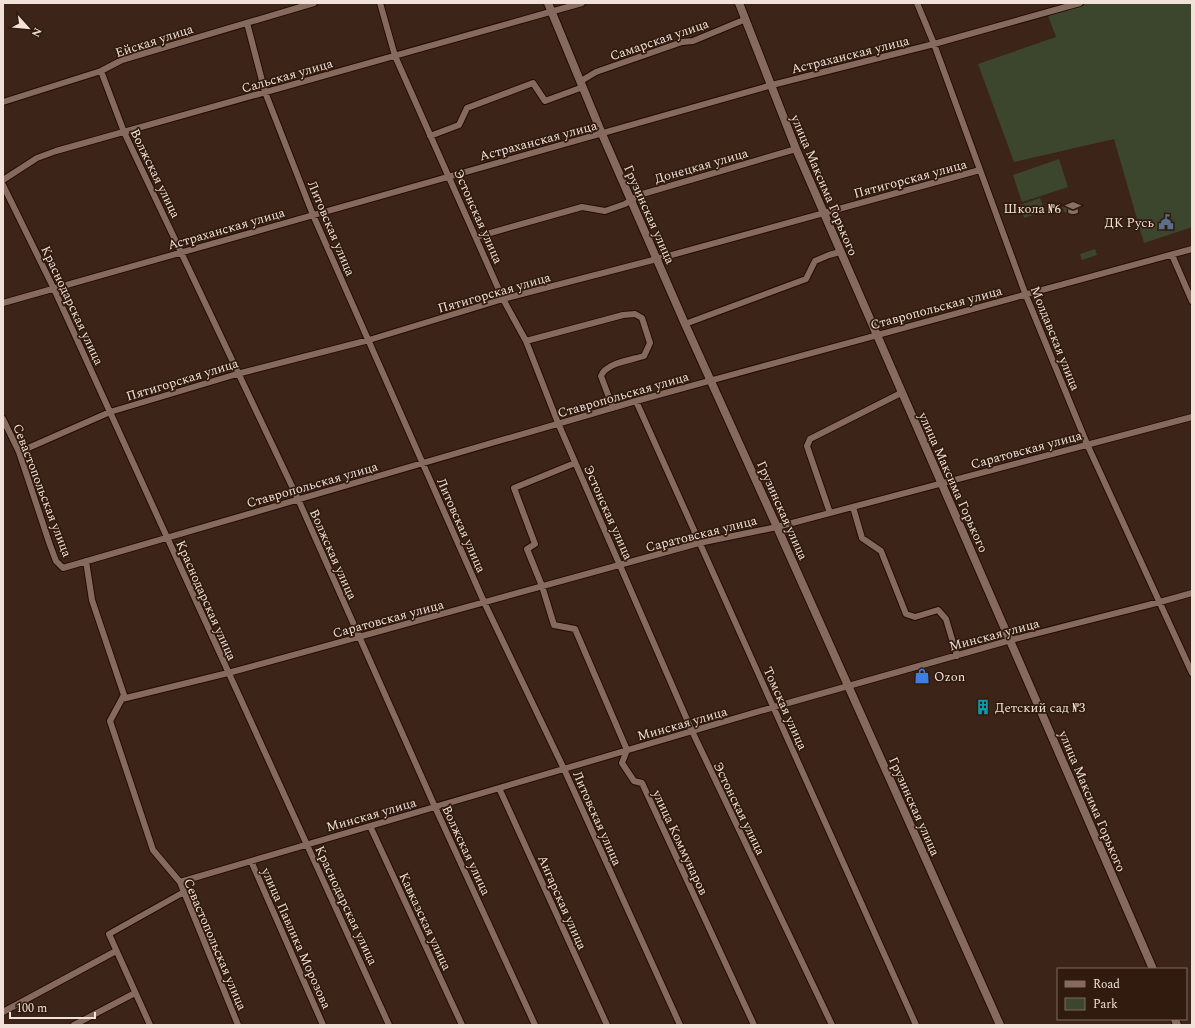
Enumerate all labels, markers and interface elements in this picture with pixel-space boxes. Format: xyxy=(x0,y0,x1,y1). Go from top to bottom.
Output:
north arrow xyxy=(8,8,48,48)
street label: Самарская улица xyxy=(607,13,712,66)
street label: Ейская улица xyxy=(113,19,197,63)
text: N xyxy=(27,24,46,40)
street label: Астраханская улица xyxy=(789,30,912,79)
street label: Сальская улица xyxy=(239,53,336,99)
street label: улица Максима Горького xyxy=(785,111,863,259)
street label: Астраханская улица xyxy=(477,115,600,166)
street label: Волжская улица xyxy=(125,125,186,222)
street label: Донецкая улица xyxy=(652,143,751,189)
street label: Пятигорская улица xyxy=(851,154,970,204)
street label: Грузинская улица xyxy=(618,161,680,268)
street label: Эстонская улица xyxy=(448,166,508,268)
street label: Литовская улица xyxy=(302,178,360,280)
place label: Школа №6 xyxy=(1004,199,1061,219)
school or university icon: Школа №6 xyxy=(1064,199,1082,217)
street label: Астраханская улица xyxy=(165,202,288,255)
place label: ДК Русь xyxy=(1104,213,1154,233)
public building icon: ДК Русь xyxy=(1157,213,1175,231)
street label: Краснодарская улица xyxy=(36,242,109,369)
street label: Пятигорская улица xyxy=(435,267,554,319)
street label: Ставропольская улица xyxy=(868,281,1005,335)
street label: Молдавская улица xyxy=(1025,283,1085,394)
street label: Пятигорская улица xyxy=(124,353,242,407)
street label: Ставропольская улица xyxy=(555,366,692,423)
street label: улица Максима Горького xyxy=(913,408,993,556)
street label: Севастопольская улица xyxy=(7,421,77,561)
street label: Саратовская улица xyxy=(968,425,1085,474)
street label: Ставропольская улица xyxy=(244,456,381,513)
street label: Грузинская улица xyxy=(751,457,813,564)
street label: Эстонская улица xyxy=(578,462,638,564)
street label: Литовская улица xyxy=(431,475,491,577)
street label: Волжская улица xyxy=(304,506,362,604)
street label: Саратовская улица xyxy=(643,510,760,558)
street label: Краснодарская улица xyxy=(171,537,242,664)
street label: Саратовская улица xyxy=(330,594,447,643)
street label: Минская улица xyxy=(947,613,1042,657)
street label: Томская улица xyxy=(758,664,813,754)
shop icon: Ozon xyxy=(913,667,931,685)
place label: Ozon xyxy=(934,667,966,687)
building icon: Детский сад №3 xyxy=(974,698,992,716)
place label: Детский сад №3 xyxy=(995,698,1086,718)
street label: Минская улица xyxy=(635,701,730,746)
street label: улица Максима Горького xyxy=(1053,727,1131,875)
street label: Грузинская улица xyxy=(883,753,945,860)
street label: Эстонская улица xyxy=(708,758,771,859)
street label: Литовская улица xyxy=(567,768,627,870)
street label: улица Коммунаров xyxy=(647,786,713,899)
street label: Минская улица xyxy=(324,792,419,837)
street label: Волжская улица xyxy=(436,802,496,899)
street label: Краснодарская улица xyxy=(310,842,383,969)
street label: Ангарская улица xyxy=(532,852,592,954)
street label: улица Павлика Морозова xyxy=(255,864,337,1013)
street label: Кавказская улица xyxy=(394,869,457,974)
street label: Севастопольская улица xyxy=(178,875,252,1014)
legend xyxy=(1057,968,1187,1020)
text: Road xyxy=(1093,975,1120,994)
scale bar xyxy=(10,994,95,1020)
text: Park xyxy=(1093,995,1118,1014)
text: 100 m xyxy=(16,999,47,1018)

